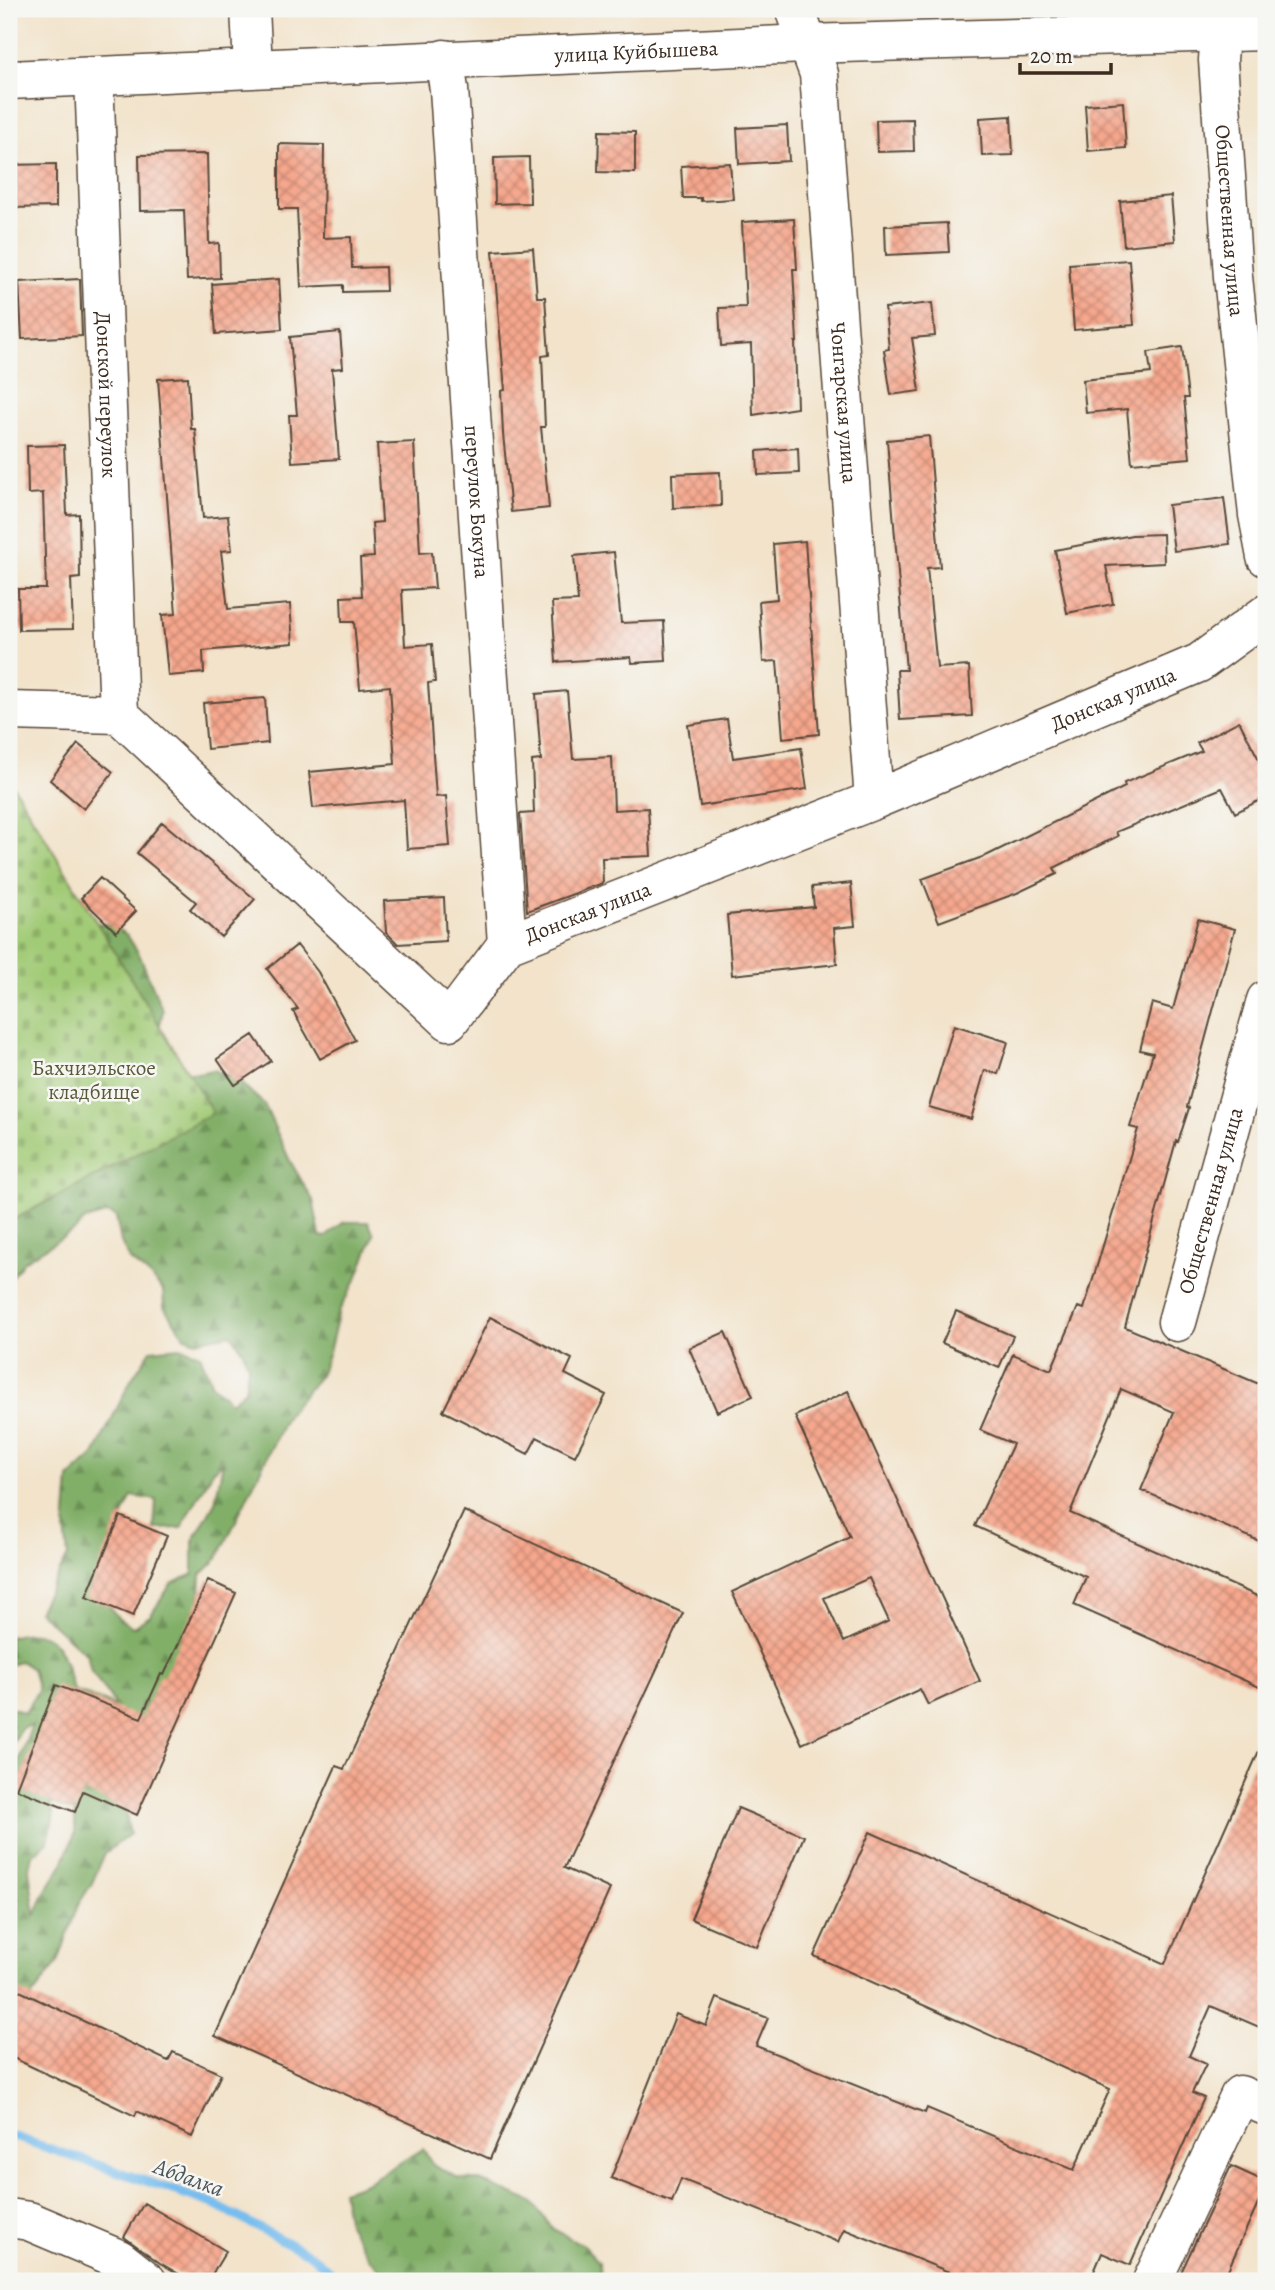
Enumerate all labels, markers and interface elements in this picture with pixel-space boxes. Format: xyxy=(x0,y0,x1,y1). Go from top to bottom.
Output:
scale bar xyxy=(1020,32,1110,76)
street label: улица Куйбышева xyxy=(553,34,719,69)
text: 20 m xyxy=(1030,42,1073,70)
street label: Общественная улица xyxy=(1208,123,1251,318)
street label: Донской переулок xyxy=(89,311,124,479)
street label: Чонгарская улица xyxy=(824,321,864,485)
street label: переулок Бокуна xyxy=(458,424,496,579)
street label: Донская улица xyxy=(1046,660,1180,738)
street label: Донская улица xyxy=(521,875,655,950)
park label: Бахчиэльское кладбище xyxy=(32,1054,156,1106)
street label: Общественная улица xyxy=(1171,1104,1250,1297)
water label: Абдалка xyxy=(149,2150,228,2205)

